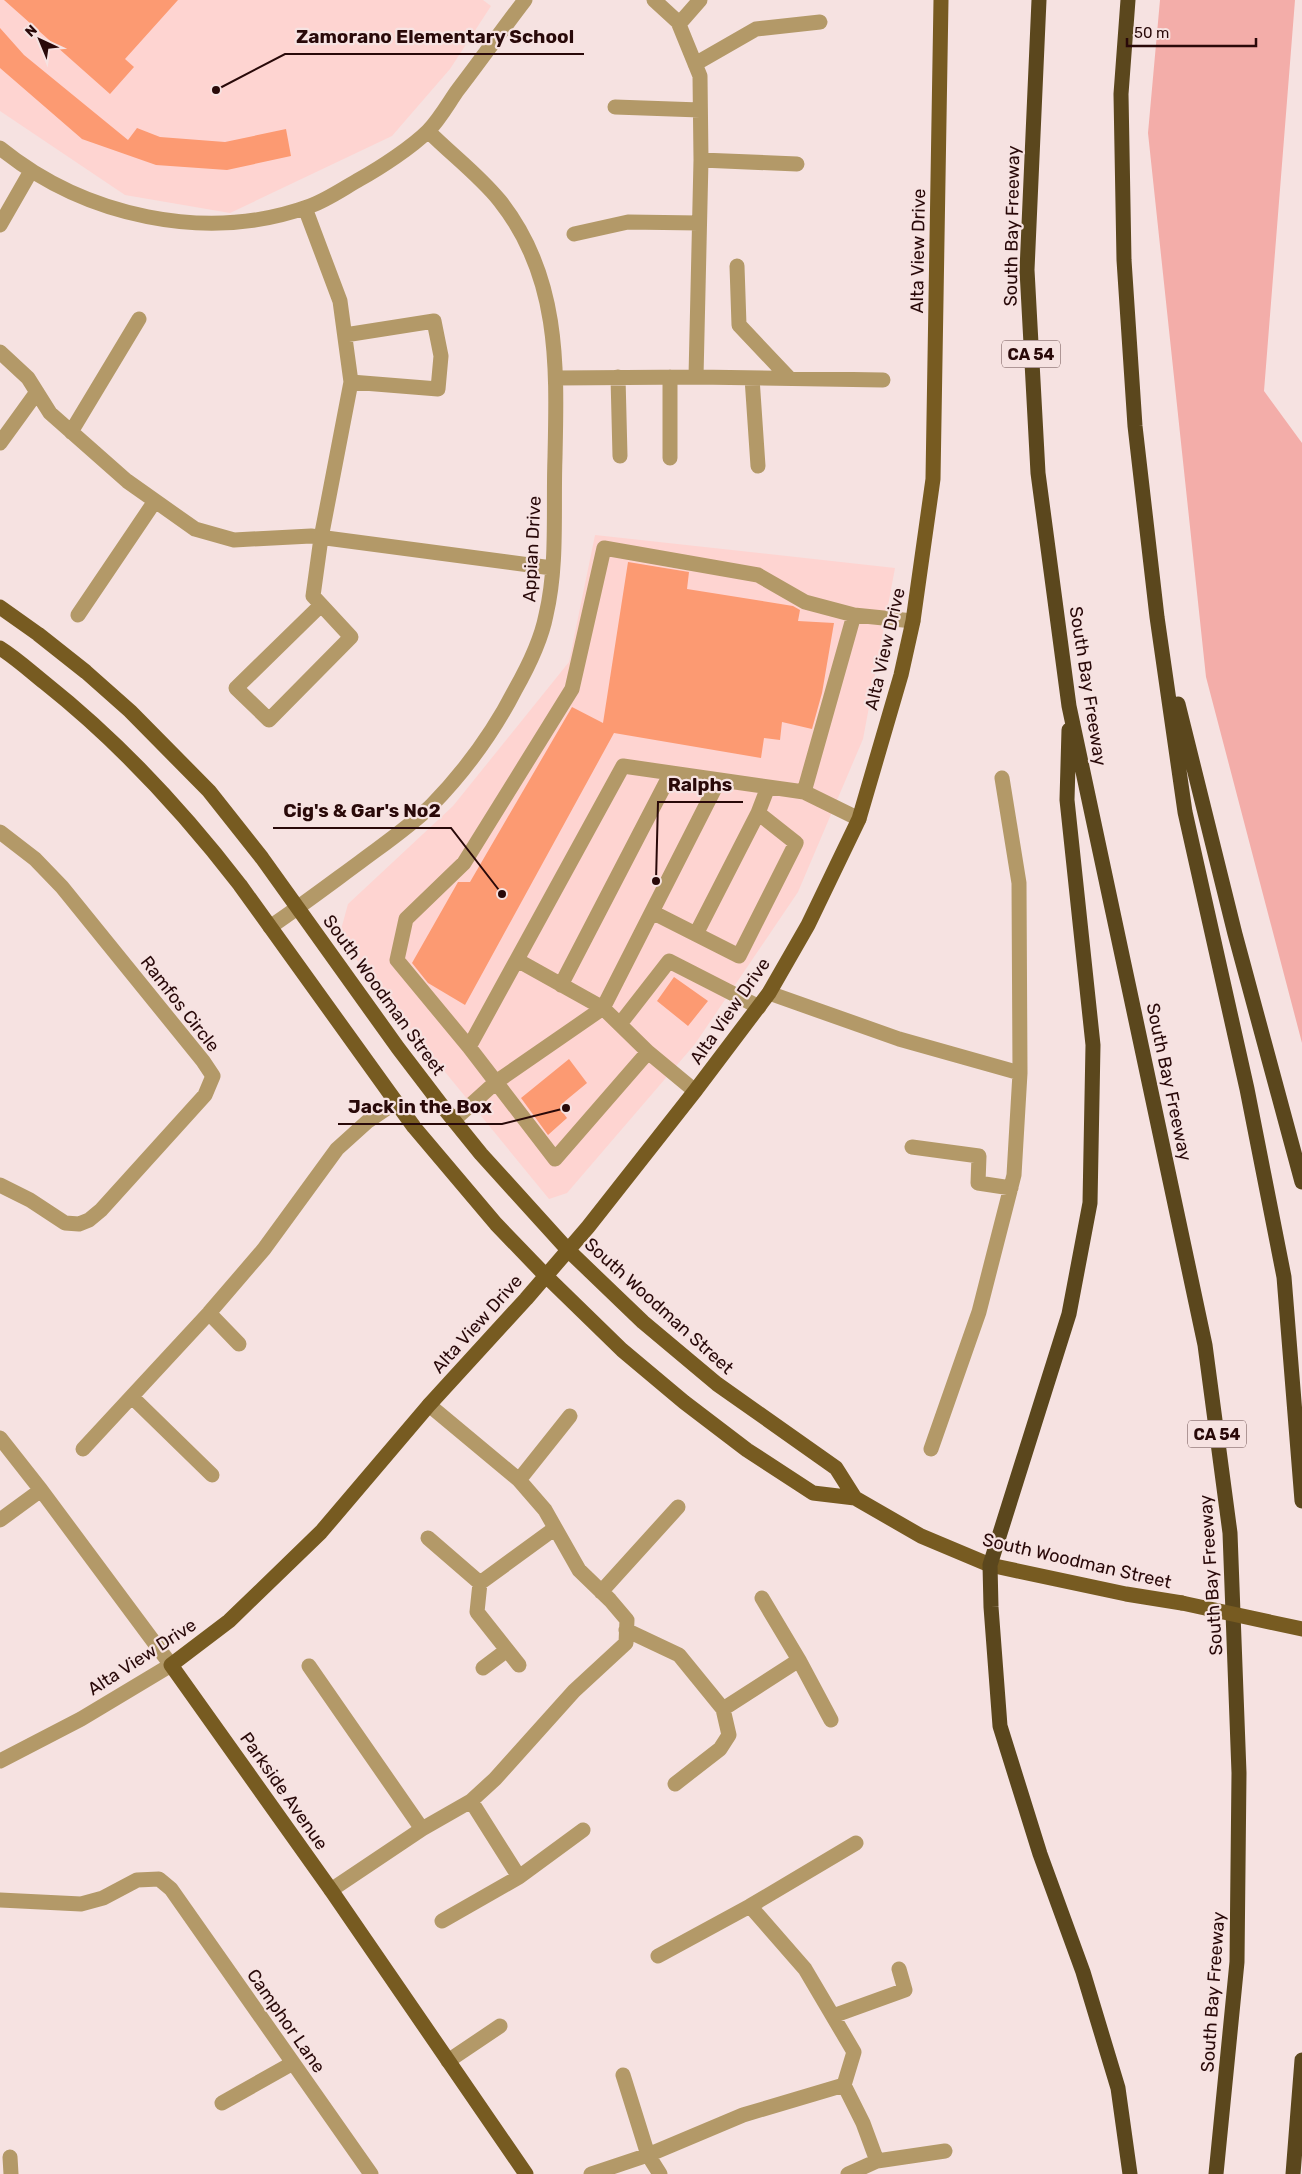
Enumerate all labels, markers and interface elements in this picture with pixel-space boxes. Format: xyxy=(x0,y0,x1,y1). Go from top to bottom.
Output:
north arrow xyxy=(15,15,65,65)
scale bar xyxy=(1127,15,1256,47)
callout: Zamorano Elementary School xyxy=(285,20,584,54)
text: N xyxy=(22,21,41,41)
text: 50 m xyxy=(1134,24,1169,42)
text: Zamorano Elementary School xyxy=(296,25,574,48)
street label: South Bay Freeway xyxy=(1000,145,1024,307)
street label: Alta View Drive xyxy=(906,188,930,314)
road number: CA 54 xyxy=(1002,340,1060,368)
street label: Appian Drive xyxy=(518,495,546,603)
street label: Alta View Drive xyxy=(860,586,910,712)
street label: South Bay Freeway xyxy=(1065,605,1111,767)
callout: Ralphs xyxy=(658,768,743,802)
text: Ralphs xyxy=(668,773,732,796)
callout: Cig's & Gar's No2 xyxy=(273,794,451,828)
text: Cig's & Gar's No2 xyxy=(283,799,441,822)
street label: South Woodman Street xyxy=(318,910,450,1080)
street label: Ramfos Circle xyxy=(136,952,224,1056)
street label: Alta View Drive xyxy=(685,953,775,1069)
street label: South Bay Freeway xyxy=(1141,1001,1197,1163)
callout: Jack in the Box xyxy=(338,1090,502,1124)
text: Jack in the Box xyxy=(348,1095,492,1118)
street label: South Woodman Street xyxy=(580,1233,738,1379)
street label: Alta View Drive xyxy=(427,1270,527,1378)
road number: CA 54 xyxy=(1188,1420,1246,1448)
street label: South Bay Freeway xyxy=(1194,1494,1228,1656)
street label: South Woodman Street xyxy=(980,1529,1174,1593)
street label: Alta View Drive xyxy=(84,1614,200,1700)
street label: Parkside Avenue xyxy=(235,1728,333,1854)
street label: South Bay Freeway xyxy=(1196,1911,1230,2073)
street label: Camphor Lane xyxy=(242,1965,330,2077)

